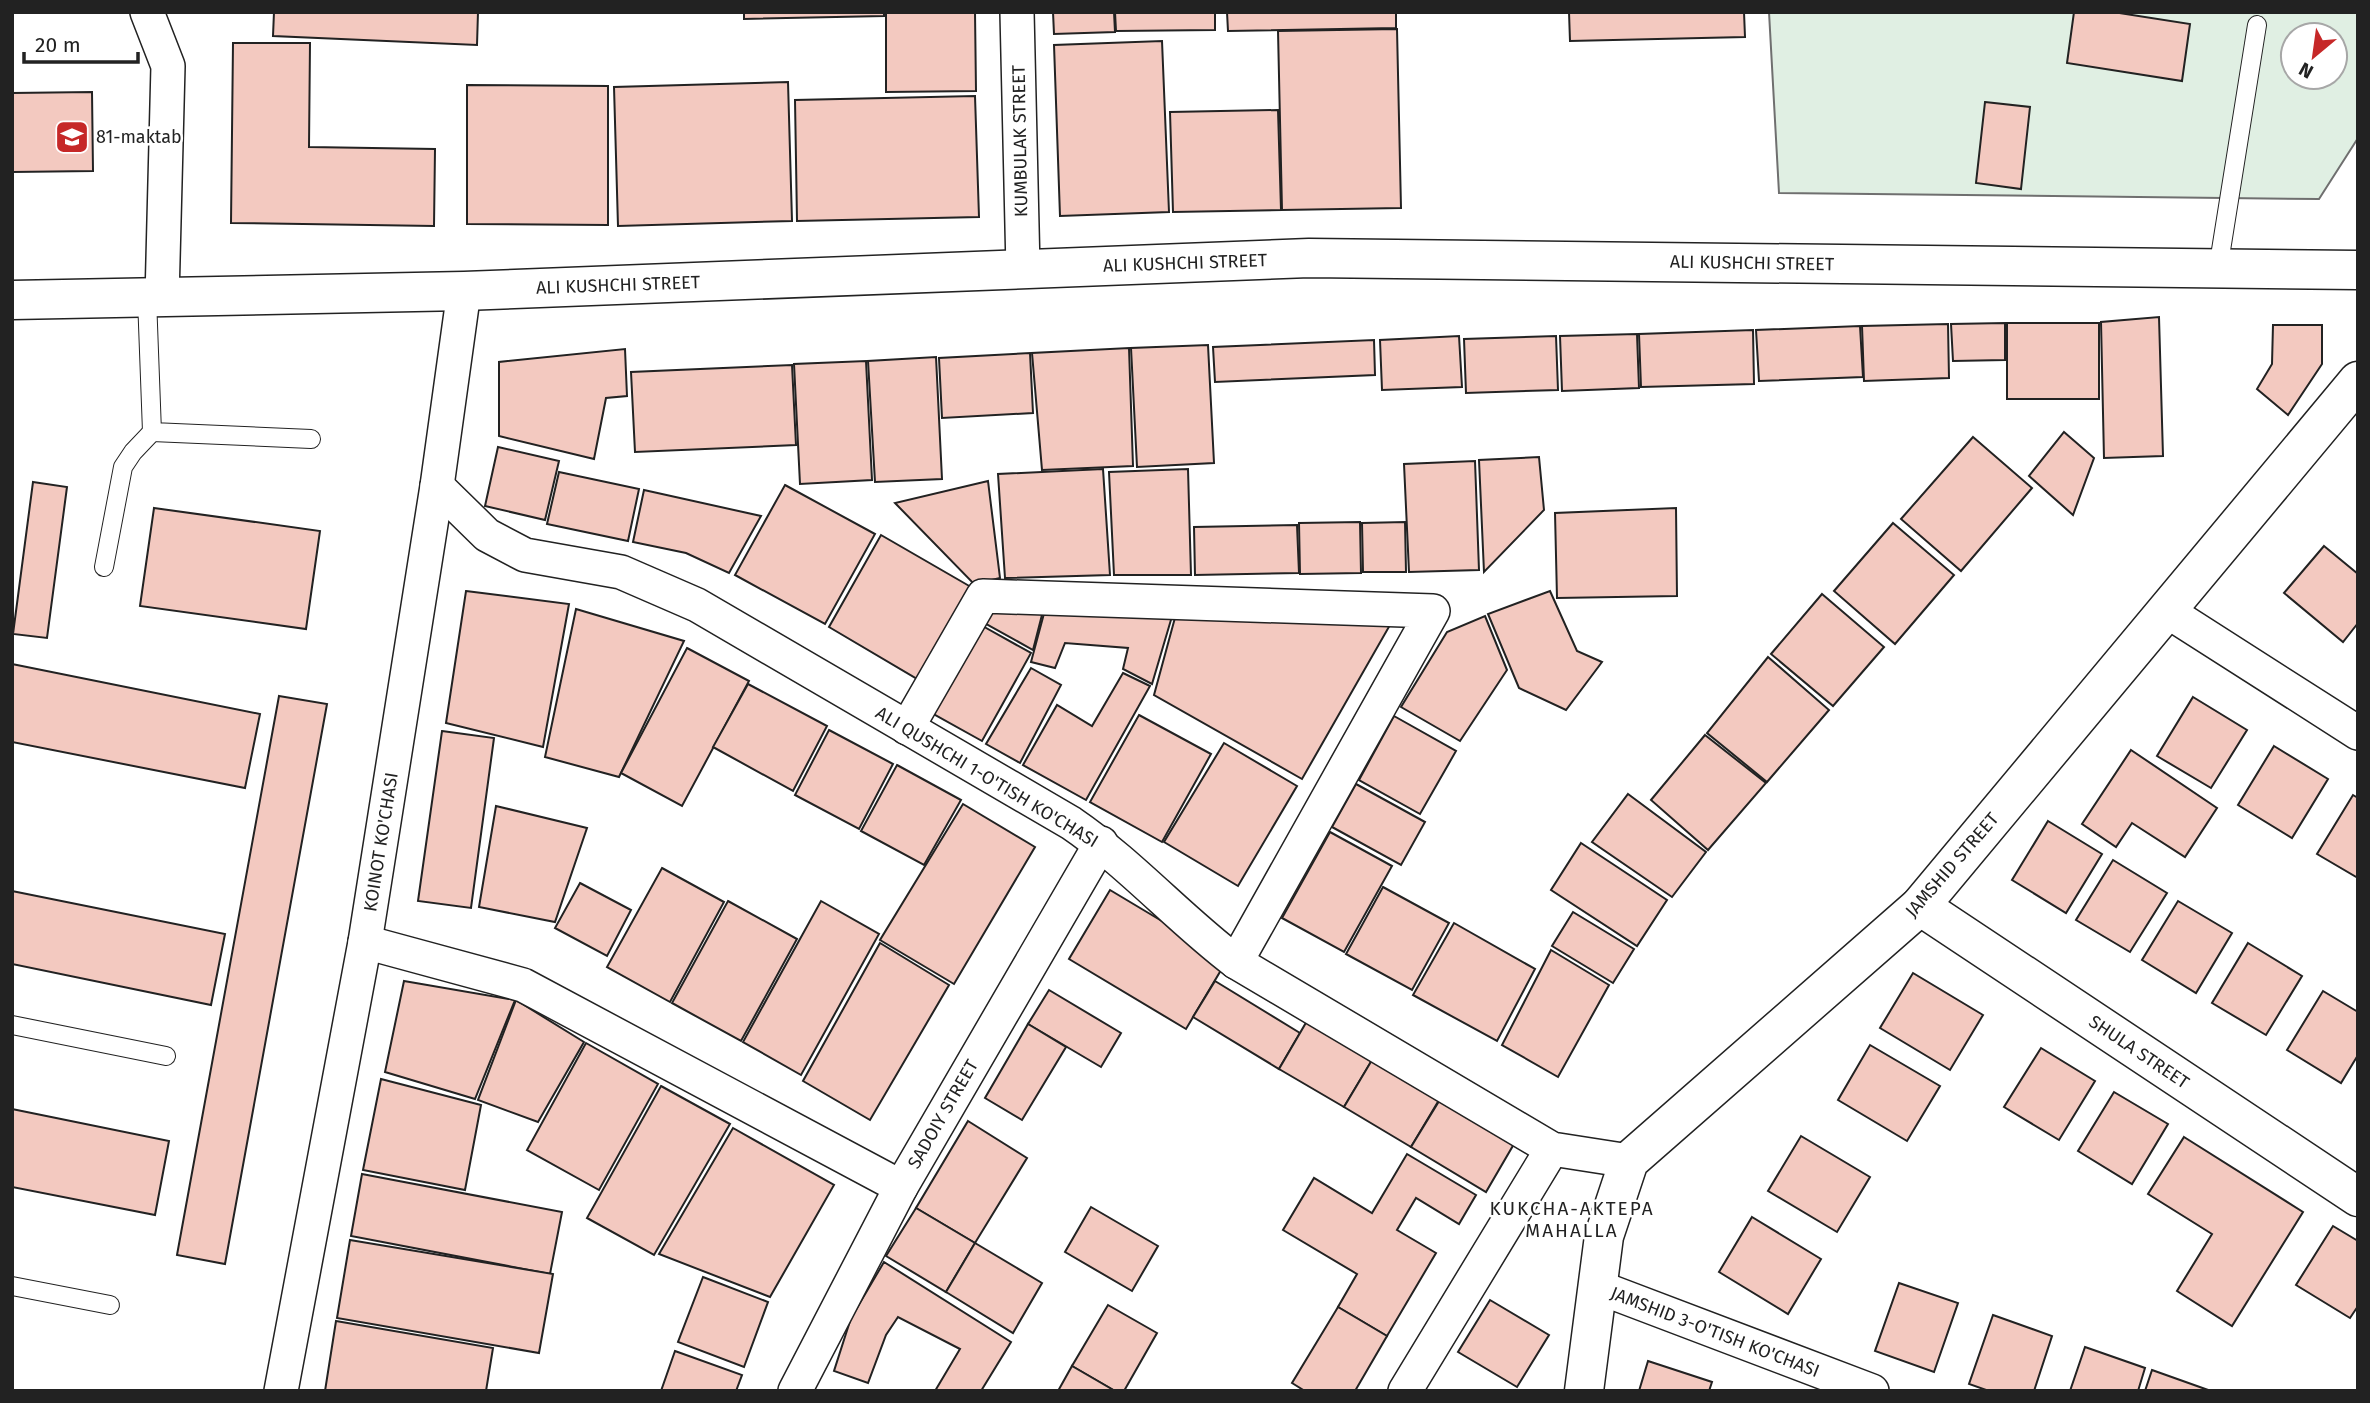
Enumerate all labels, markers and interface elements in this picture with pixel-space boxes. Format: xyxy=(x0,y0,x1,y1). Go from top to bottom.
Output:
scale bar xyxy=(24,21,138,65)
north arrow xyxy=(2279,21,2349,91)
text: 20 m xyxy=(35,32,81,58)
text: N xyxy=(2295,57,2317,84)
street label: KUMBULAK STREET xyxy=(1008,64,1032,217)
school or university icon: 81-maktab xyxy=(53,118,91,156)
place label: 81-maktab xyxy=(96,126,182,148)
street label: ALI KUSHCHI STREET xyxy=(1103,249,1268,277)
street label: ALI KUSHCHI STREET xyxy=(1670,251,1835,275)
street label: ALI KUSHCHI STREET xyxy=(536,271,701,299)
street label: ALI QUSHCHI 1-O'TISH KO'CHASI xyxy=(872,702,1102,852)
street label: KOINOT KO'CHASI xyxy=(359,771,403,913)
street label: JAMSHID STREET xyxy=(1901,808,2004,922)
street label: SHULA STREET xyxy=(2085,1010,2194,1094)
street label: SADOIY STREET xyxy=(903,1055,983,1172)
district label: KUKCHA-AKTEPA MAHALLA xyxy=(1489,1197,1655,1242)
street label: JAMSHID 3-O'TISH KO'CHASI xyxy=(1607,1282,1823,1382)

